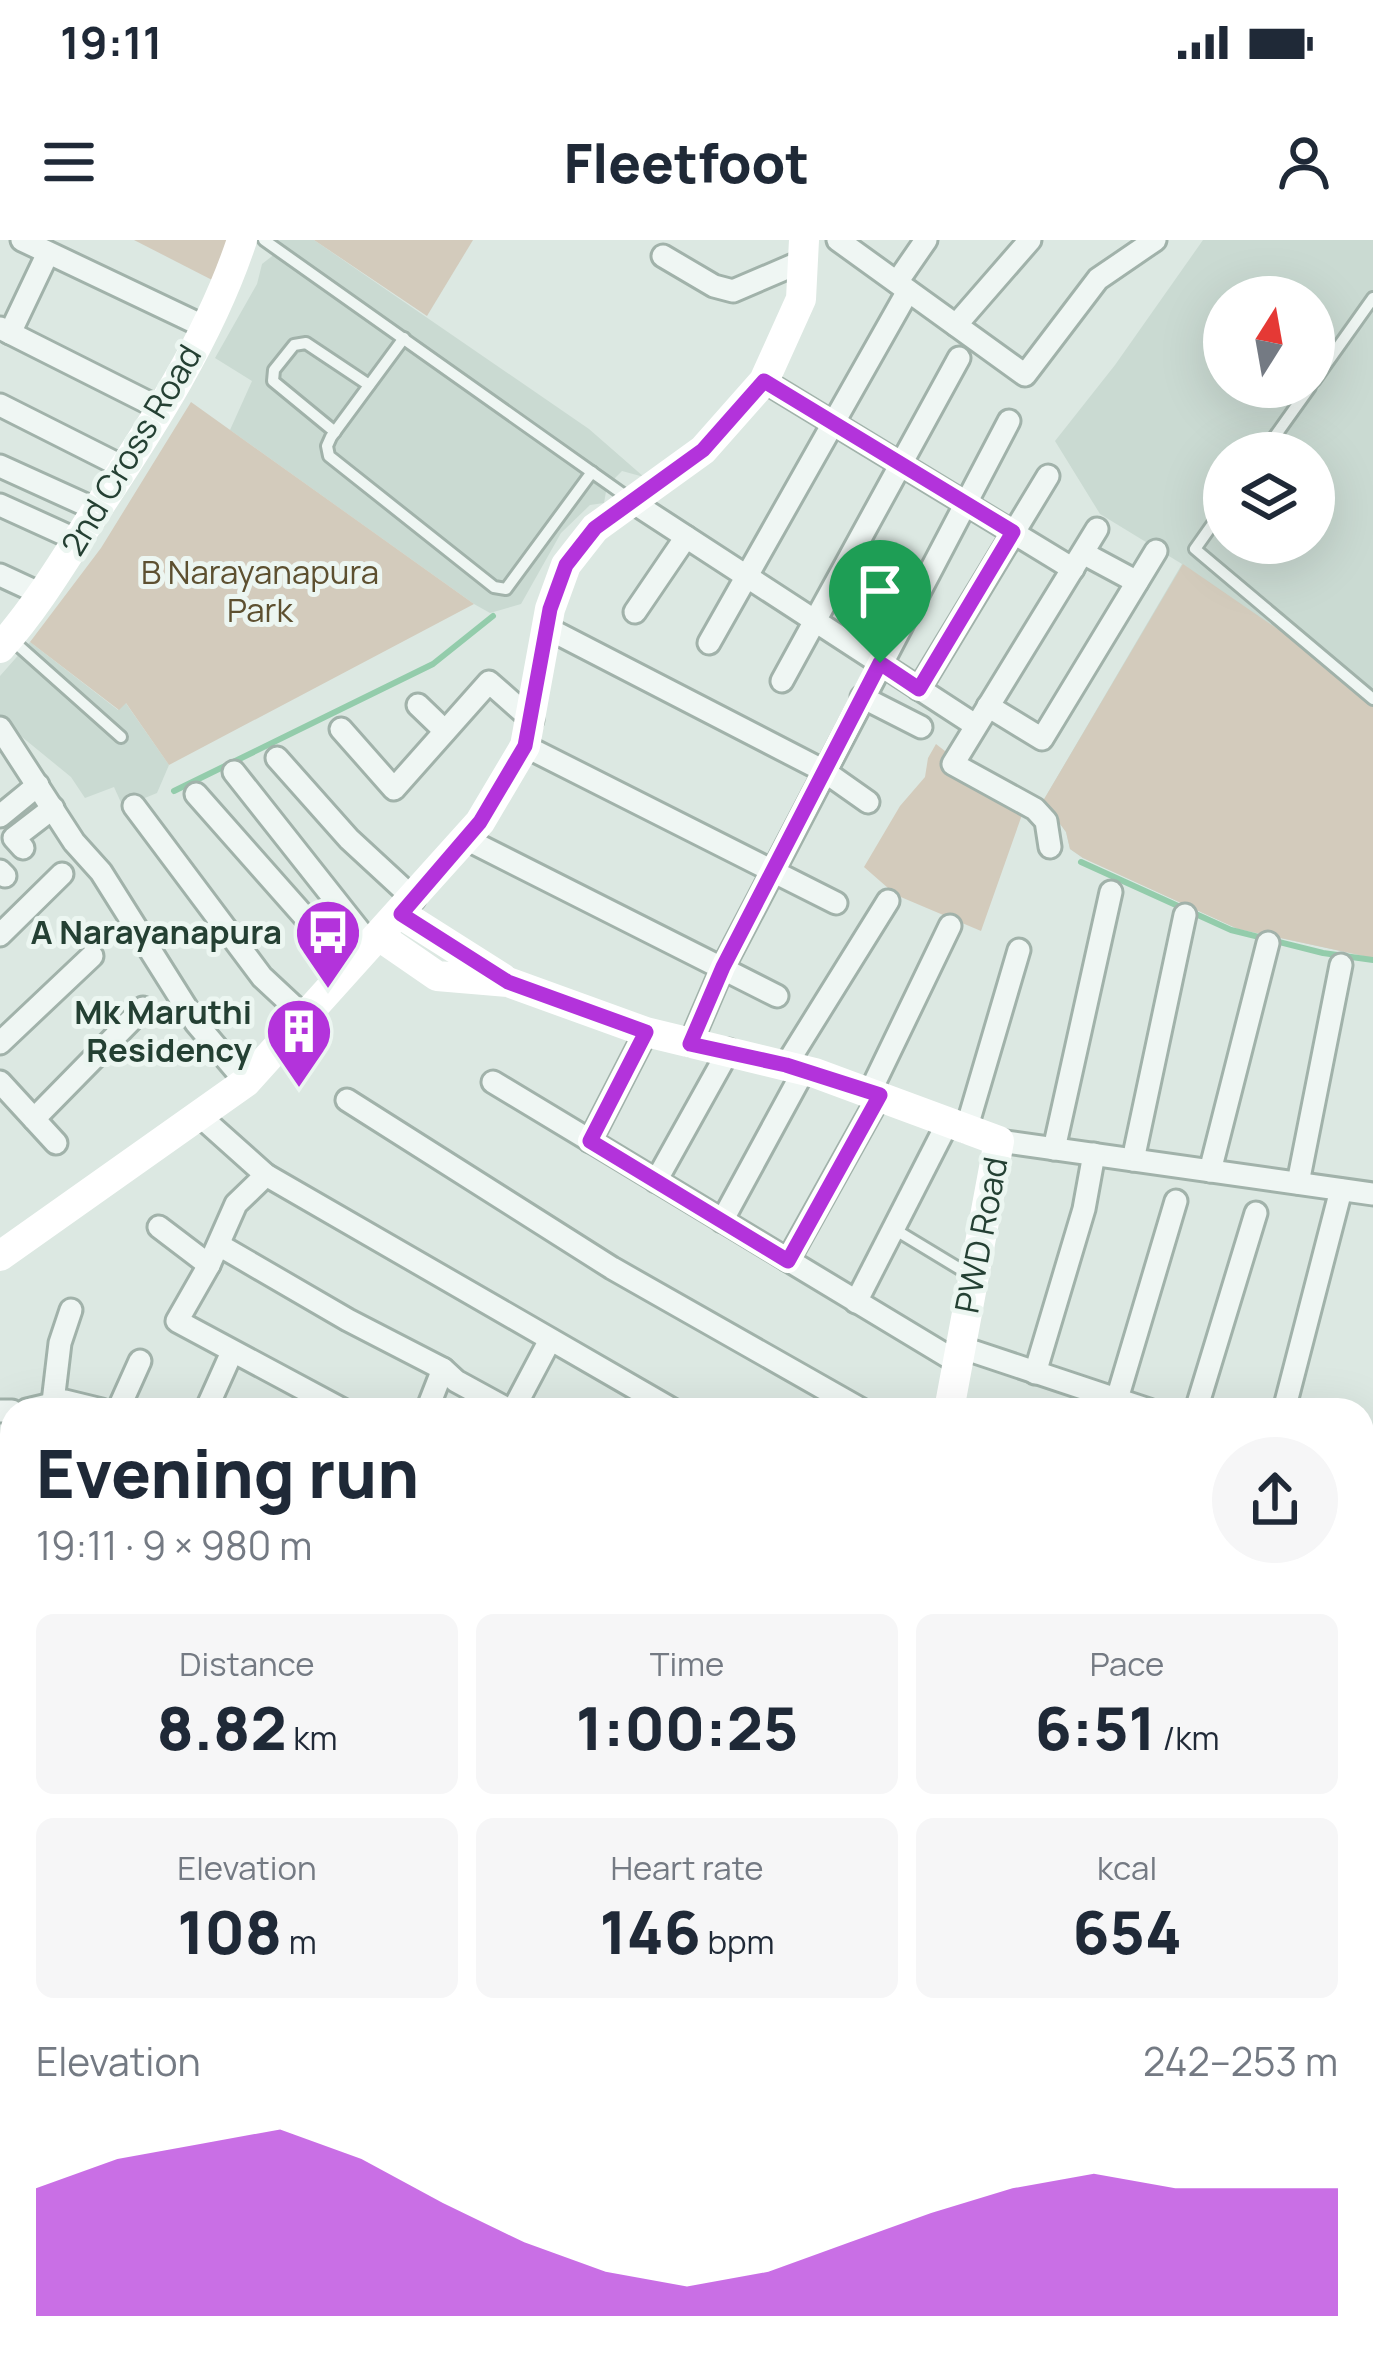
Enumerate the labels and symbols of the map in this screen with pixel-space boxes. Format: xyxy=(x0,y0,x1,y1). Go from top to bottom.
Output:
north arrow xyxy=(1203,276,1335,408)
street label: 2nd Cross Road xyxy=(50,336,211,564)
pin xyxy=(829,540,931,663)
park label: B Narayanapura Park xyxy=(141,549,379,632)
bus stop icon: A Narayanapura xyxy=(293,897,363,991)
place label: A Narayanapura xyxy=(31,909,282,954)
place label: Mk Maruthi Residency xyxy=(74,989,253,1072)
building icon: Mk Maruthi Residency xyxy=(264,996,334,1090)
street label: PWD Road xyxy=(943,1153,1018,1317)

